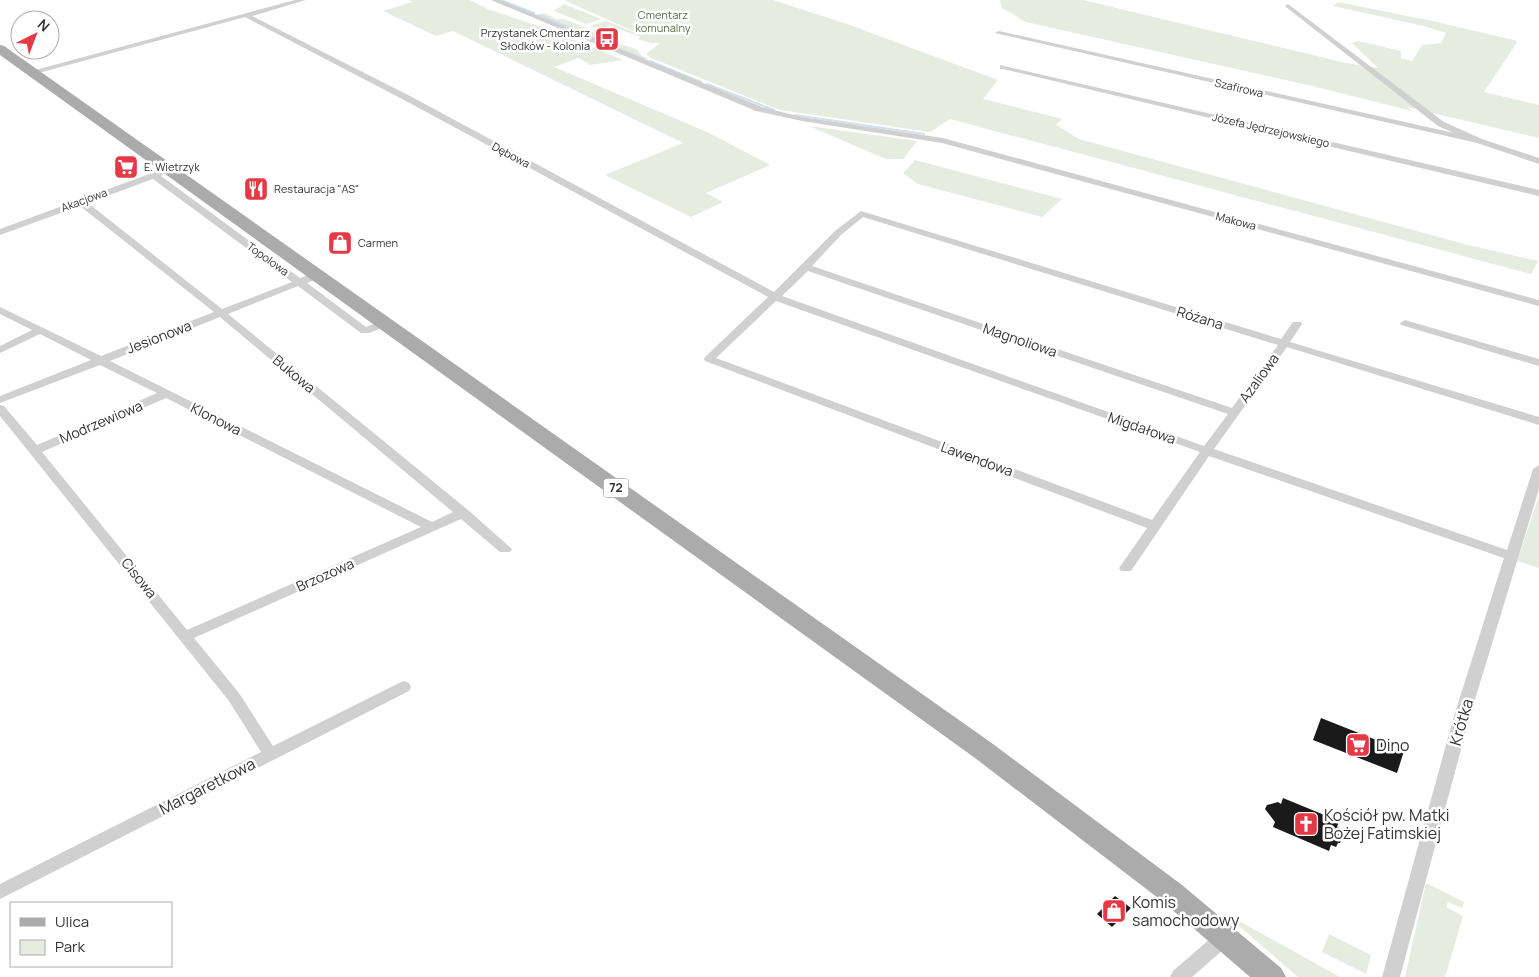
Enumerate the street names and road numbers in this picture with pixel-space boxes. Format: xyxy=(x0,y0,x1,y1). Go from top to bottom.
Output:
street label: Szafirowa xyxy=(1213,75,1265,100)
street label: Józefa Jędrzejowskiego xyxy=(1211,109,1332,150)
street label: Dębowa xyxy=(490,138,533,171)
street label: Akacjowa xyxy=(59,184,109,215)
street label: Makowa xyxy=(1214,208,1258,233)
street label: Topolowa xyxy=(244,238,292,279)
street label: Różana xyxy=(1175,301,1226,334)
street label: Jesionowa xyxy=(124,315,194,358)
street label: Magnoliowa xyxy=(981,318,1060,361)
street label: Azaliowa xyxy=(1234,349,1283,406)
street label: Bukowa xyxy=(269,350,320,397)
street label: Modrzewiowa xyxy=(56,396,145,448)
street label: Klonowa xyxy=(188,398,245,439)
street label: Migdałowa xyxy=(1106,407,1179,448)
street label: Lawendowa xyxy=(938,437,1016,480)
road number: 72 xyxy=(604,478,628,498)
street label: Brzozowa xyxy=(293,553,357,596)
street label: Cisowa xyxy=(117,554,161,602)
street label: Krótka xyxy=(1444,696,1478,748)
street label: Margaretkowa xyxy=(155,752,259,820)

